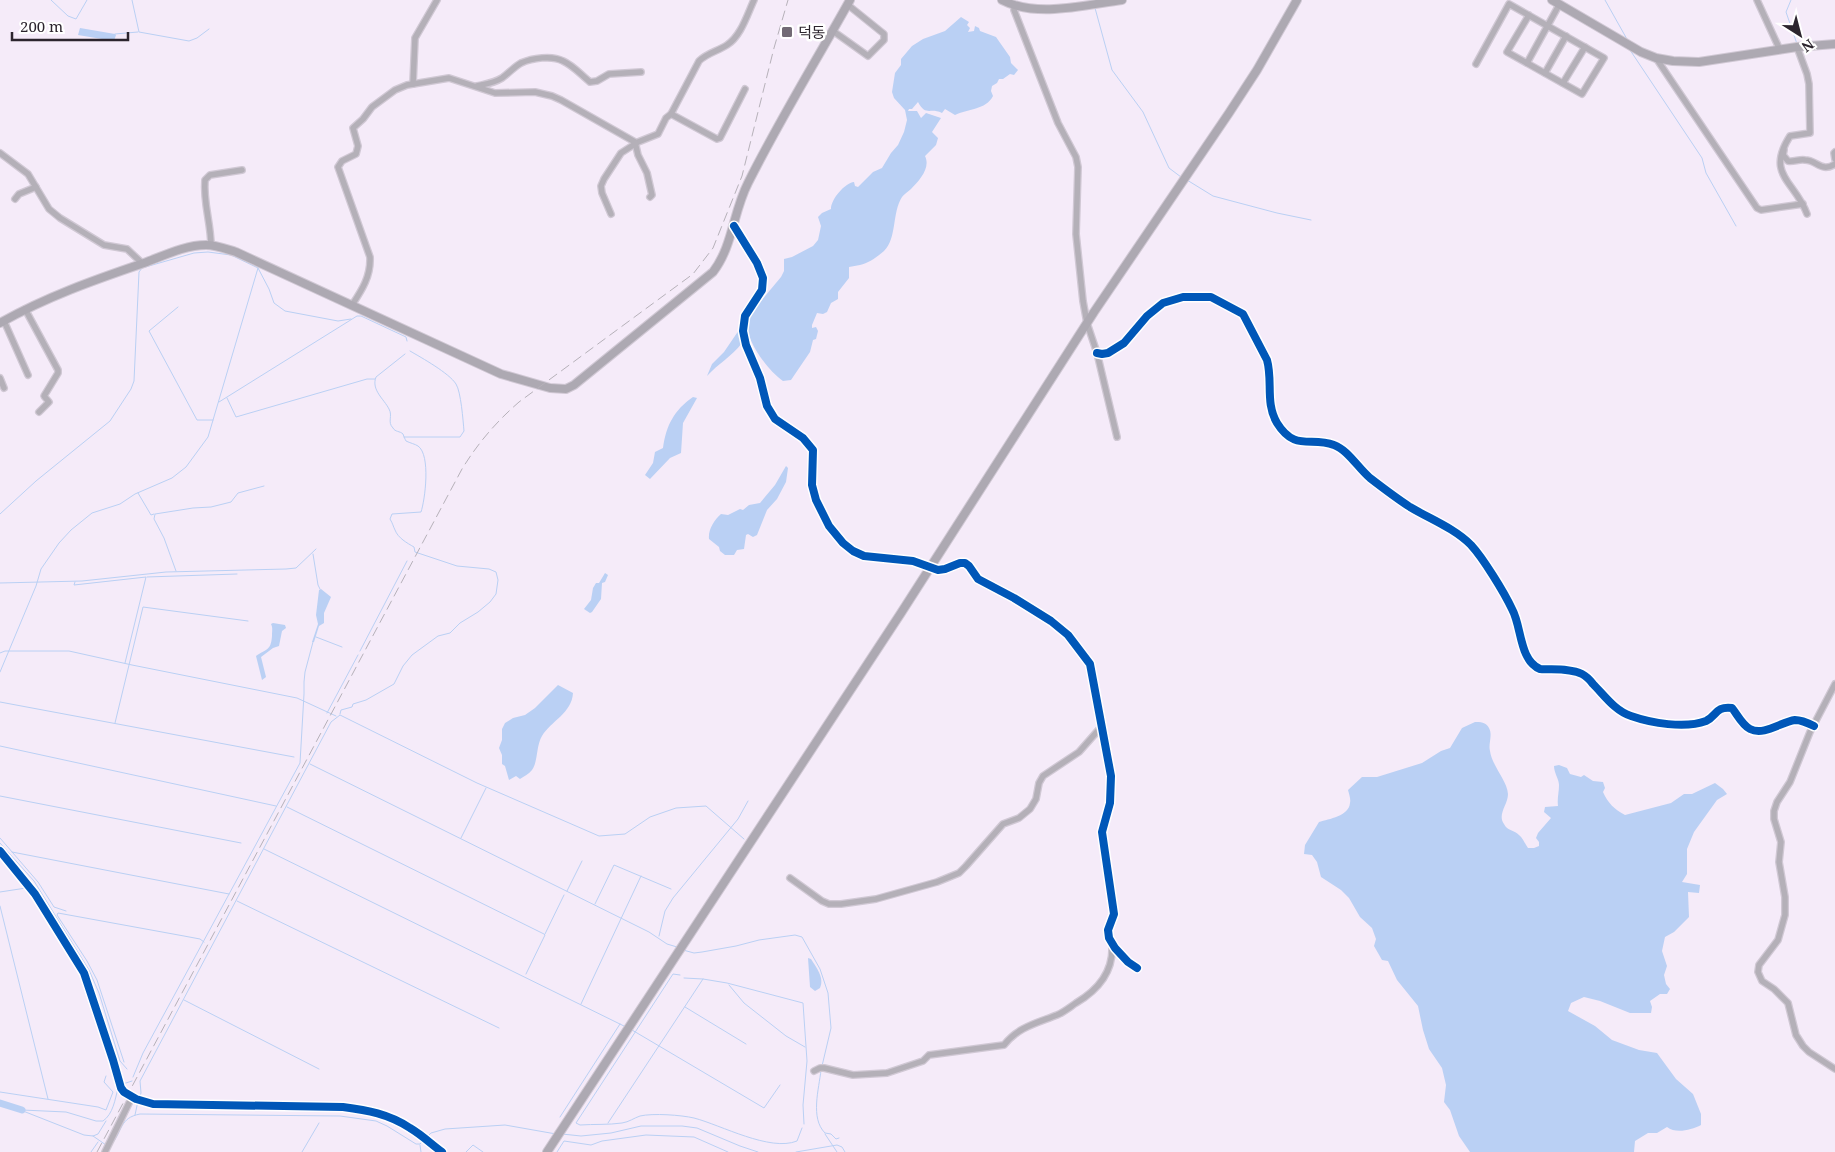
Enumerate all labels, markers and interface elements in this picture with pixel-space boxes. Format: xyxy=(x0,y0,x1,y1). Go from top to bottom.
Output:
scale bar xyxy=(12,10,129,42)
north arrow xyxy=(1775,10,1825,60)
text: 200 m xyxy=(20,16,63,36)
place label: 덕동 xyxy=(798,22,826,42)
marker: 덕동 xyxy=(780,25,794,39)
text: N xyxy=(1798,35,1818,57)

